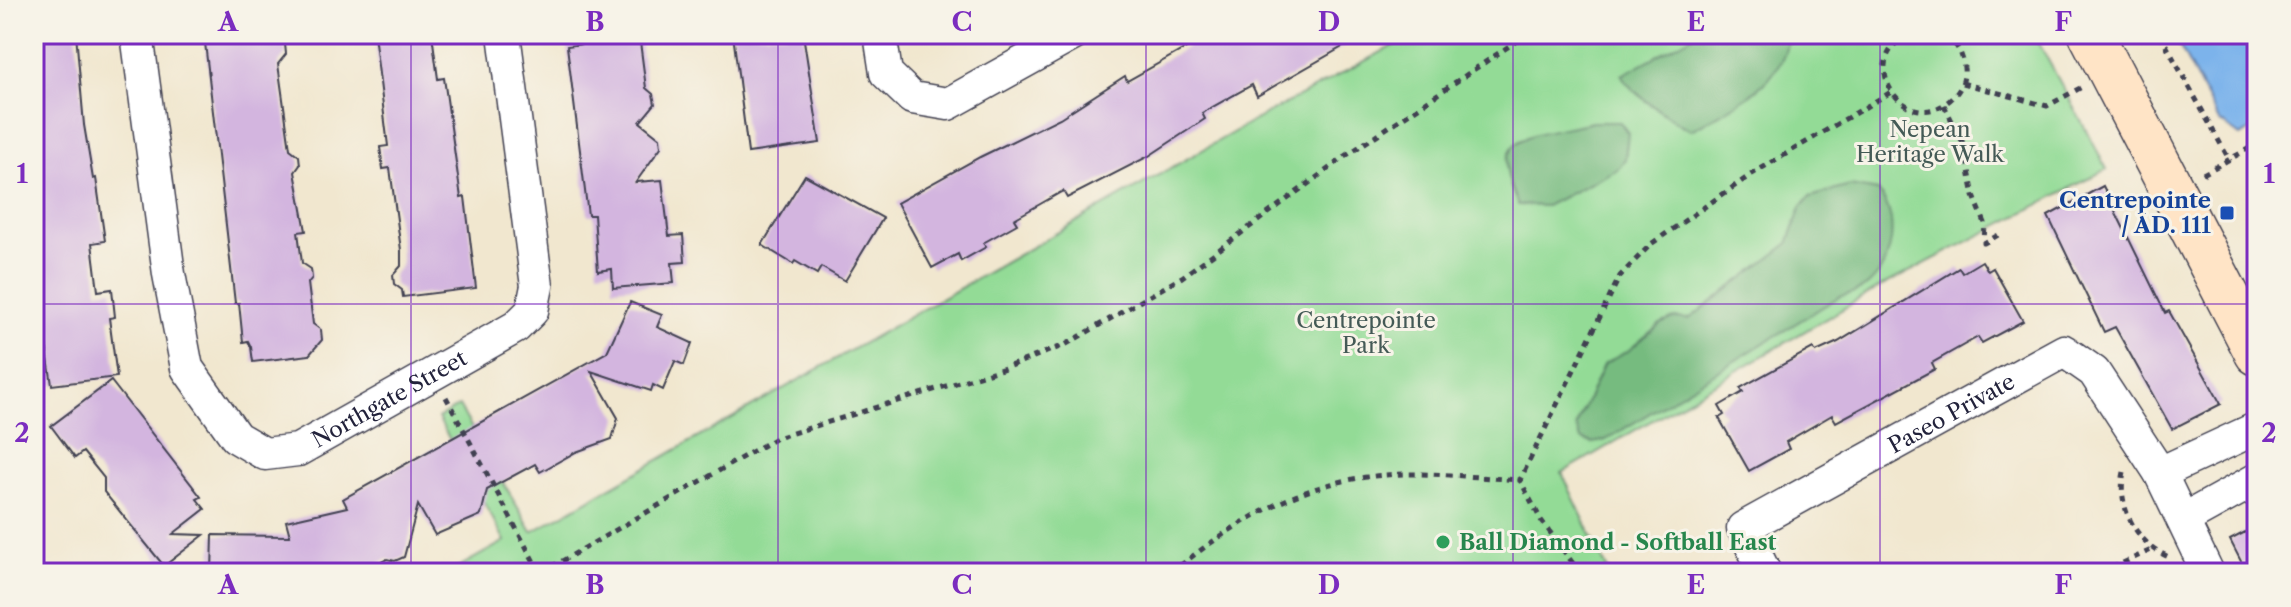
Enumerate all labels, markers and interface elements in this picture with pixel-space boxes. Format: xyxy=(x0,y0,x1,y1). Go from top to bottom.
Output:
text: A xyxy=(217,6,239,38)
text: B xyxy=(585,6,605,38)
text: C xyxy=(952,6,972,38)
text: D xyxy=(1318,6,1340,38)
text: E xyxy=(1687,6,1705,38)
text: F xyxy=(2054,6,2072,38)
park label: Nepean Heritage Walk xyxy=(1856,116,2005,168)
text: 1 xyxy=(16,158,28,190)
text: 1 xyxy=(2263,158,2275,190)
place label: Centrepointe / AD. 111 xyxy=(2059,187,2211,239)
marker: Centrepointe / AD. 111 xyxy=(2218,204,2236,222)
park label: Centrepointe Park xyxy=(1296,307,1436,359)
street label: Northgate Street xyxy=(307,345,472,453)
street label: Paseo Private xyxy=(1884,368,2020,459)
text: 2 xyxy=(14,417,30,449)
text: 2 xyxy=(2261,417,2277,449)
place label: Ball Diamond - Softball East xyxy=(1459,529,1777,556)
marker: Ball Diamond - Softball East xyxy=(1434,533,1452,551)
text: A xyxy=(217,569,239,601)
text: B xyxy=(585,569,605,601)
text: C xyxy=(952,569,972,601)
text: D xyxy=(1318,569,1340,601)
text: E xyxy=(1687,569,1705,601)
text: F xyxy=(2054,569,2072,601)

